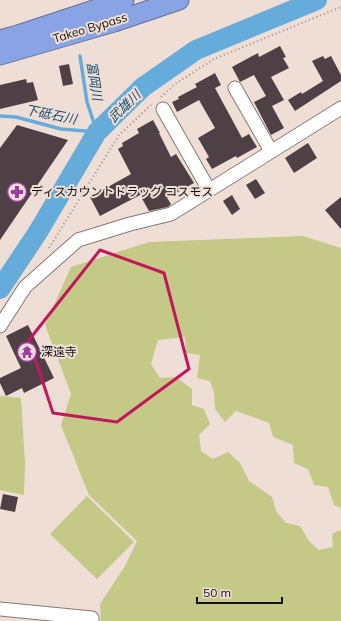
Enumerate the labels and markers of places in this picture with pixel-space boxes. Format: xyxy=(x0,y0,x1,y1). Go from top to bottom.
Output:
pharmacy icon: ディスカウントドラッグ コスモス xyxy=(6,181,28,203)
place label: ディスカウントドラッグ コスモス xyxy=(31,184,213,199)
temple icon: 深遠寺 xyxy=(16,341,38,363)
place label: 深遠寺 xyxy=(41,344,77,359)

